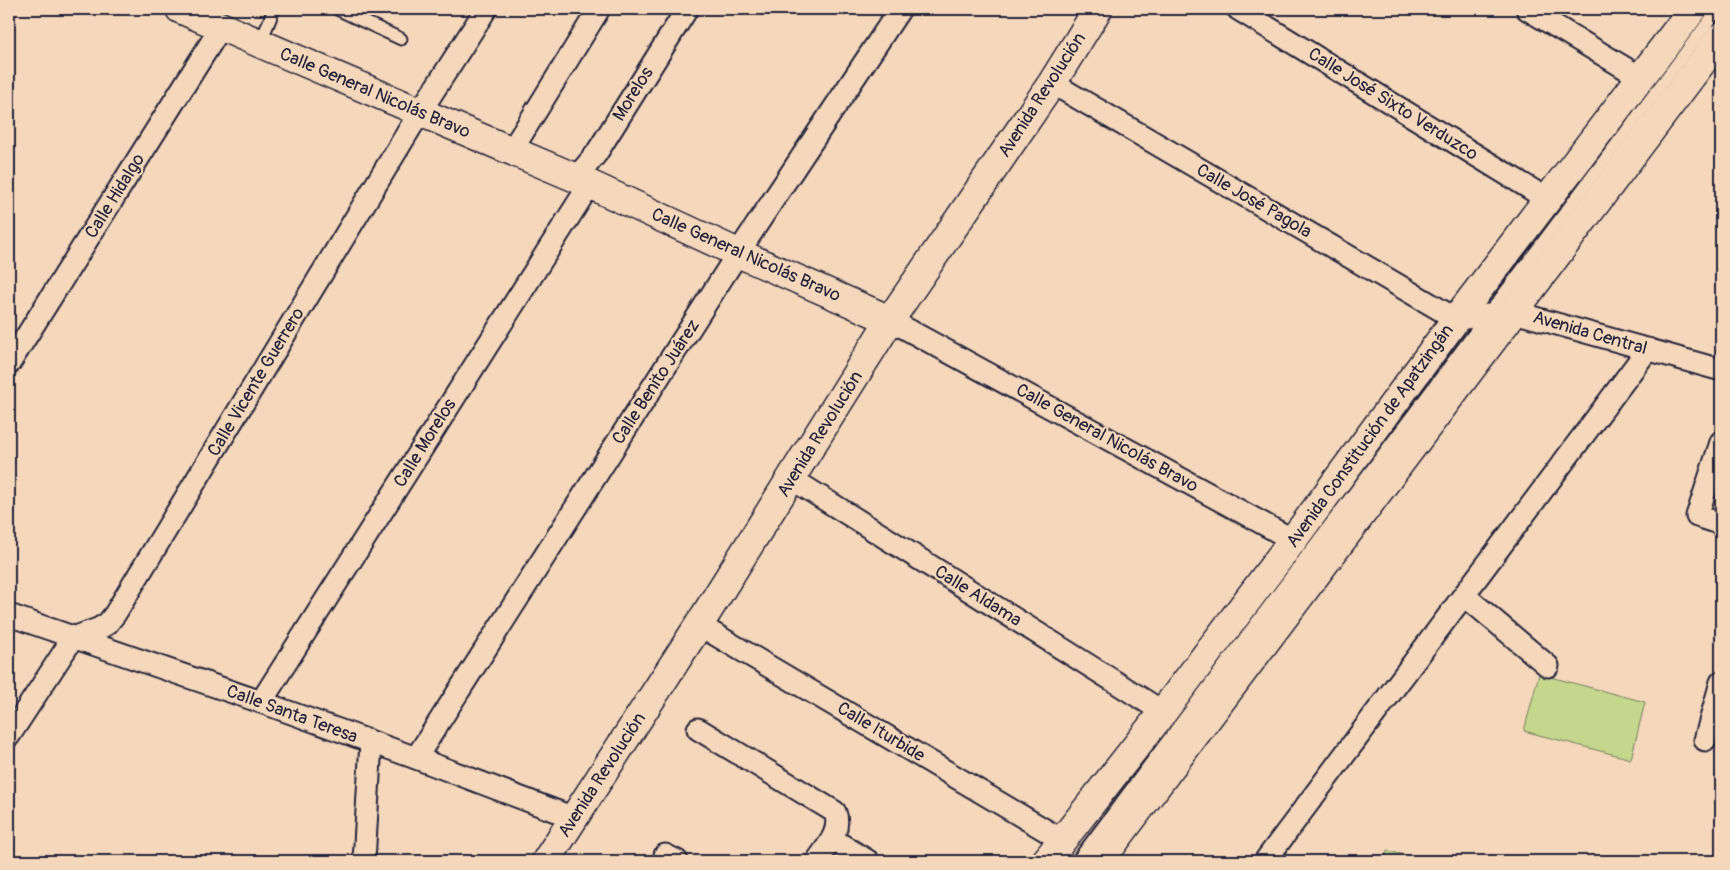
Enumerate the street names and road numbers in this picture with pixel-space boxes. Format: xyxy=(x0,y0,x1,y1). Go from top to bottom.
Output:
street label: Avenida Revolución xyxy=(993,28,1091,162)
street label: Calle General Nicolás Bravo xyxy=(276,42,474,144)
street label: Calle José Sixto Verduzco xyxy=(1304,42,1482,166)
street label: Morelos xyxy=(607,63,659,125)
street label: Calle Hidalgo xyxy=(80,149,150,243)
street label: Calle José Pagola xyxy=(1192,159,1316,243)
street label: Calle General Nicolás Bravo xyxy=(648,203,845,307)
street label: Calle Vicente Guerrero xyxy=(202,303,310,461)
street label: Avenida Central xyxy=(1530,306,1650,360)
street label: Calle Benito Juárez xyxy=(607,315,705,449)
street label: Avenida Constitución de Apatzingán xyxy=(1281,320,1459,552)
street label: Avenida Revolución xyxy=(772,367,868,501)
street label: Calle General Nicolás Bravo xyxy=(1012,378,1202,498)
street label: Calle Morelos xyxy=(389,394,461,492)
street label: Calle Aldama xyxy=(930,560,1026,632)
street label: Calle Santa Teresa xyxy=(223,680,361,748)
street label: Calle Iturbide xyxy=(833,697,929,767)
street label: Avenida Revolución xyxy=(553,708,651,842)

